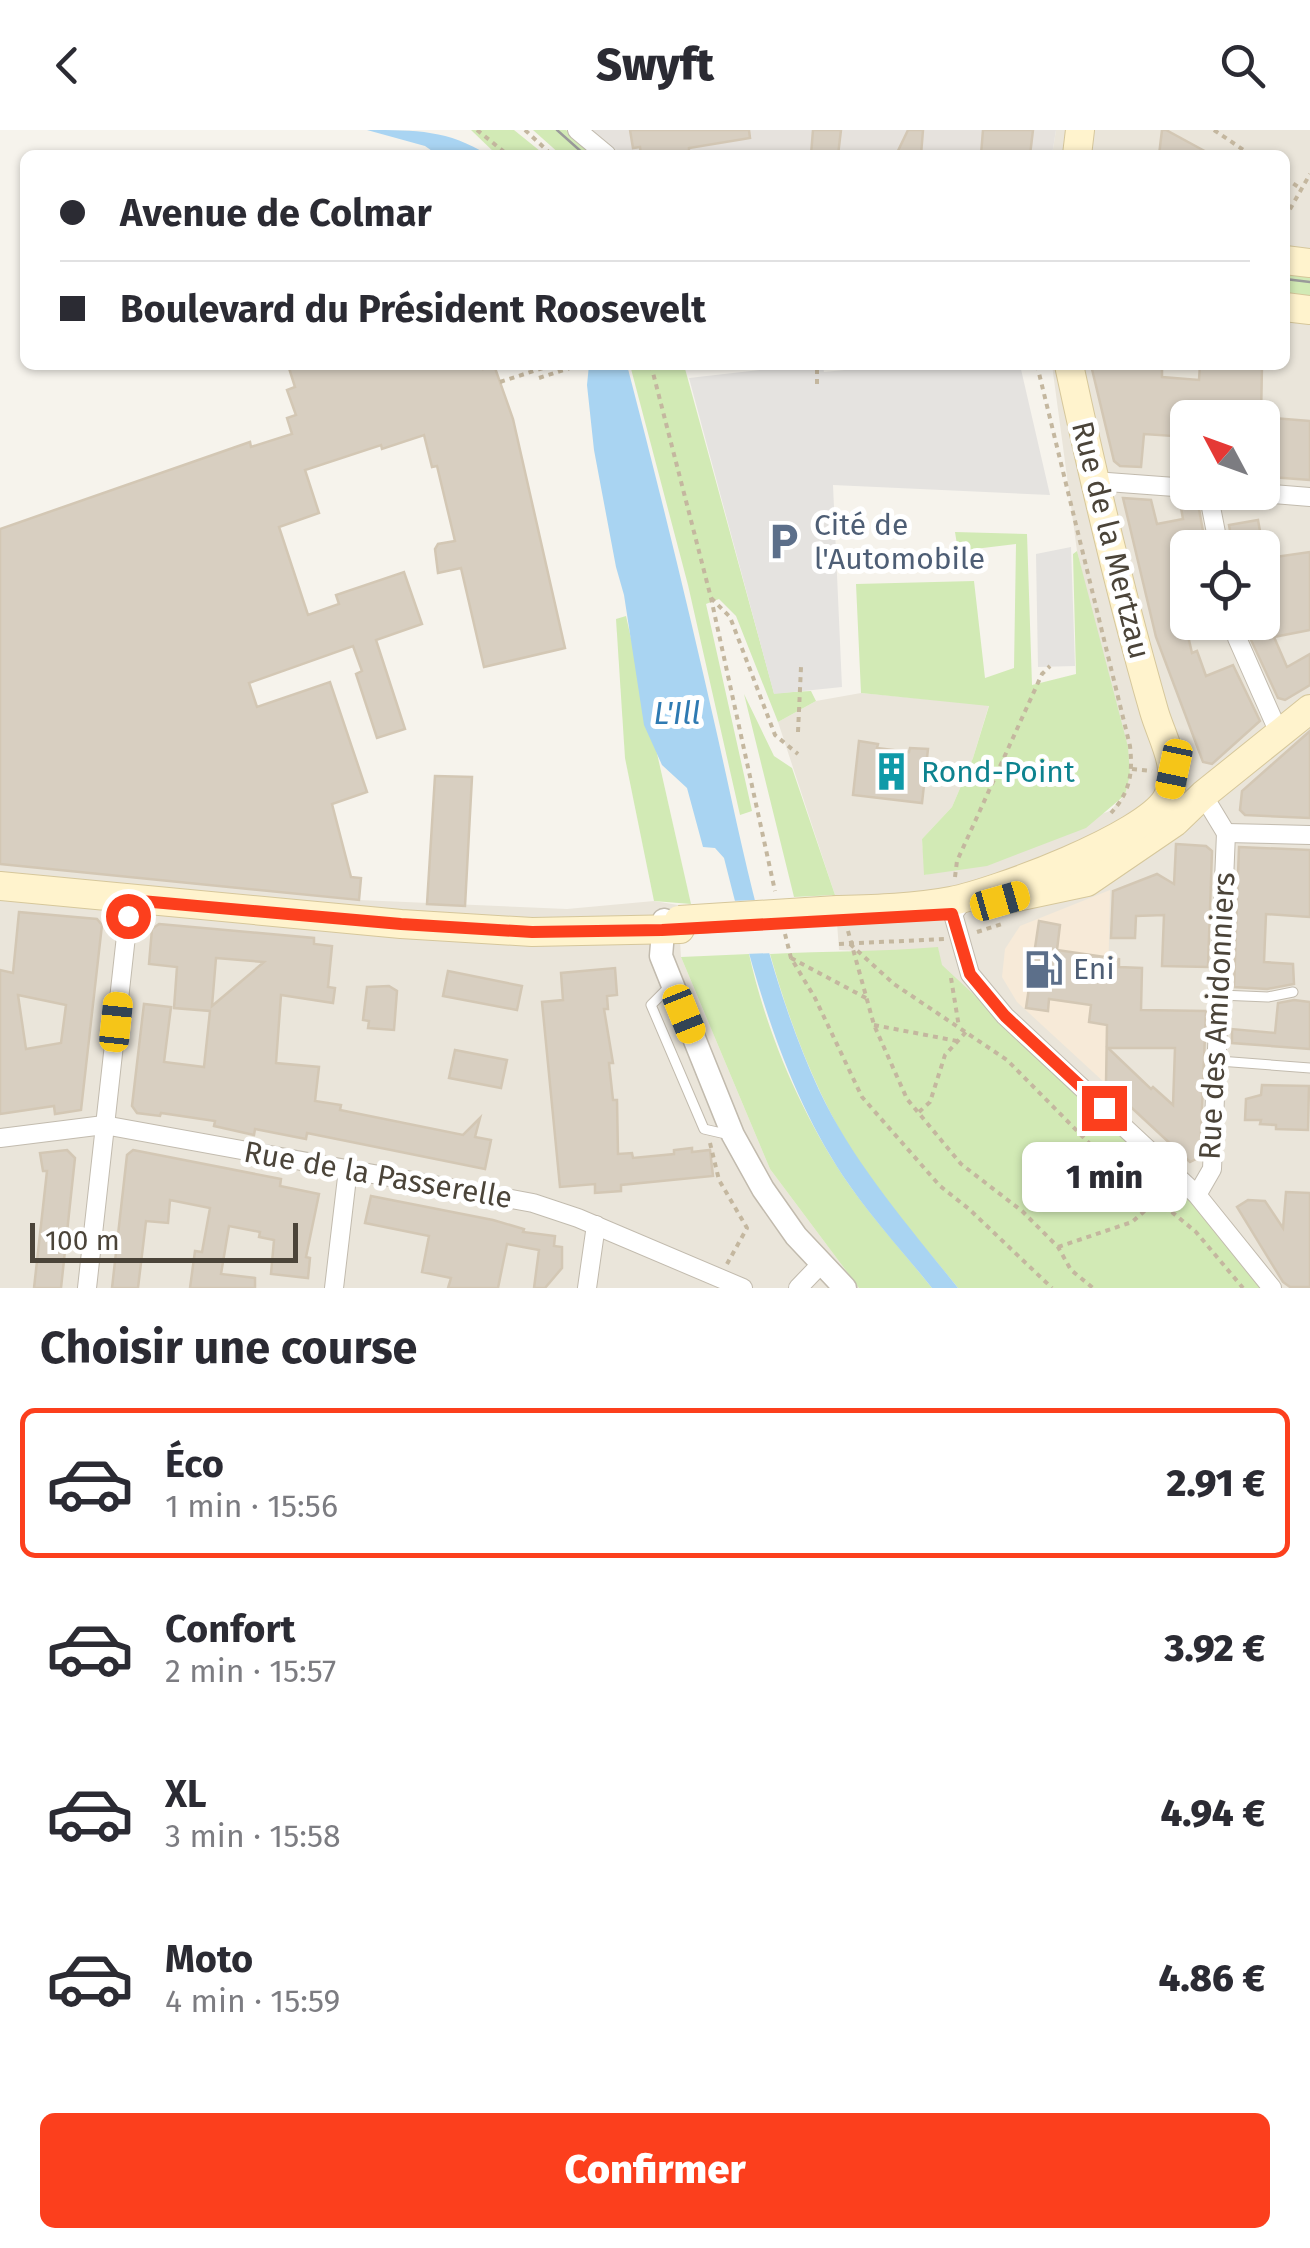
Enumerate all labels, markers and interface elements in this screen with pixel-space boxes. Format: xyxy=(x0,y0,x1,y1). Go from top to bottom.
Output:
icon: back xyxy=(40,38,95,93)
text: Swyft xyxy=(596,38,714,92)
icon: search xyxy=(1215,38,1270,93)
text: Avenue de Colmar xyxy=(120,190,432,236)
text: Boulevard du Président Roosevelt xyxy=(120,286,706,332)
north arrow xyxy=(1170,400,1280,510)
map controls xyxy=(1170,400,1280,640)
street label: Rue de la Mertzau xyxy=(1064,417,1158,663)
place label: Cité de l'Automobile xyxy=(814,507,985,577)
parking icon: Cité de l'Automobile xyxy=(763,521,805,563)
button: locate xyxy=(1170,530,1280,640)
water label: L'Ill xyxy=(653,694,701,732)
car xyxy=(1153,737,1195,801)
building icon: Rond-Point xyxy=(870,751,912,793)
place label: Rond-Point xyxy=(921,754,1075,790)
street label: Rue des Amidonniers xyxy=(1191,871,1243,1161)
car xyxy=(967,878,1033,924)
route start xyxy=(106,894,151,939)
fuel station icon: Eni xyxy=(1022,948,1064,990)
place label: Eni xyxy=(1073,951,1115,987)
car xyxy=(659,981,709,1047)
car xyxy=(98,991,134,1053)
route end xyxy=(1082,1086,1127,1131)
street label: Rue de la Passerelle xyxy=(241,1134,515,1216)
callout: 1 min xyxy=(1022,1143,1186,1213)
text: 1 min xyxy=(1066,1158,1143,1196)
scale bar xyxy=(30,1218,298,1262)
text: 100 m xyxy=(45,1224,120,1257)
text: Choisir une course xyxy=(40,1321,417,1375)
icon: car xyxy=(45,1438,135,1528)
text: Éco xyxy=(165,1441,224,1487)
text: 2.91 € xyxy=(1167,1460,1265,1506)
text: 1 min · 15:56 xyxy=(165,1487,338,1525)
icon: car xyxy=(45,1603,135,1693)
text: Confort xyxy=(165,1606,295,1652)
text: 3.92 € xyxy=(1165,1625,1265,1671)
text: 2 min · 15:57 xyxy=(165,1652,336,1690)
icon: car xyxy=(45,1768,135,1858)
text: XL xyxy=(165,1771,207,1817)
text: 4.94 € xyxy=(1160,1790,1265,1836)
text: 3 min · 15:58 xyxy=(165,1817,341,1855)
icon: car xyxy=(45,1933,135,2023)
text: Moto xyxy=(165,1936,253,1982)
text: 4.86 € xyxy=(1159,1955,1265,2001)
text: 4 min · 15:59 xyxy=(165,1982,340,2020)
button: Confirmer xyxy=(40,2113,1270,2228)

